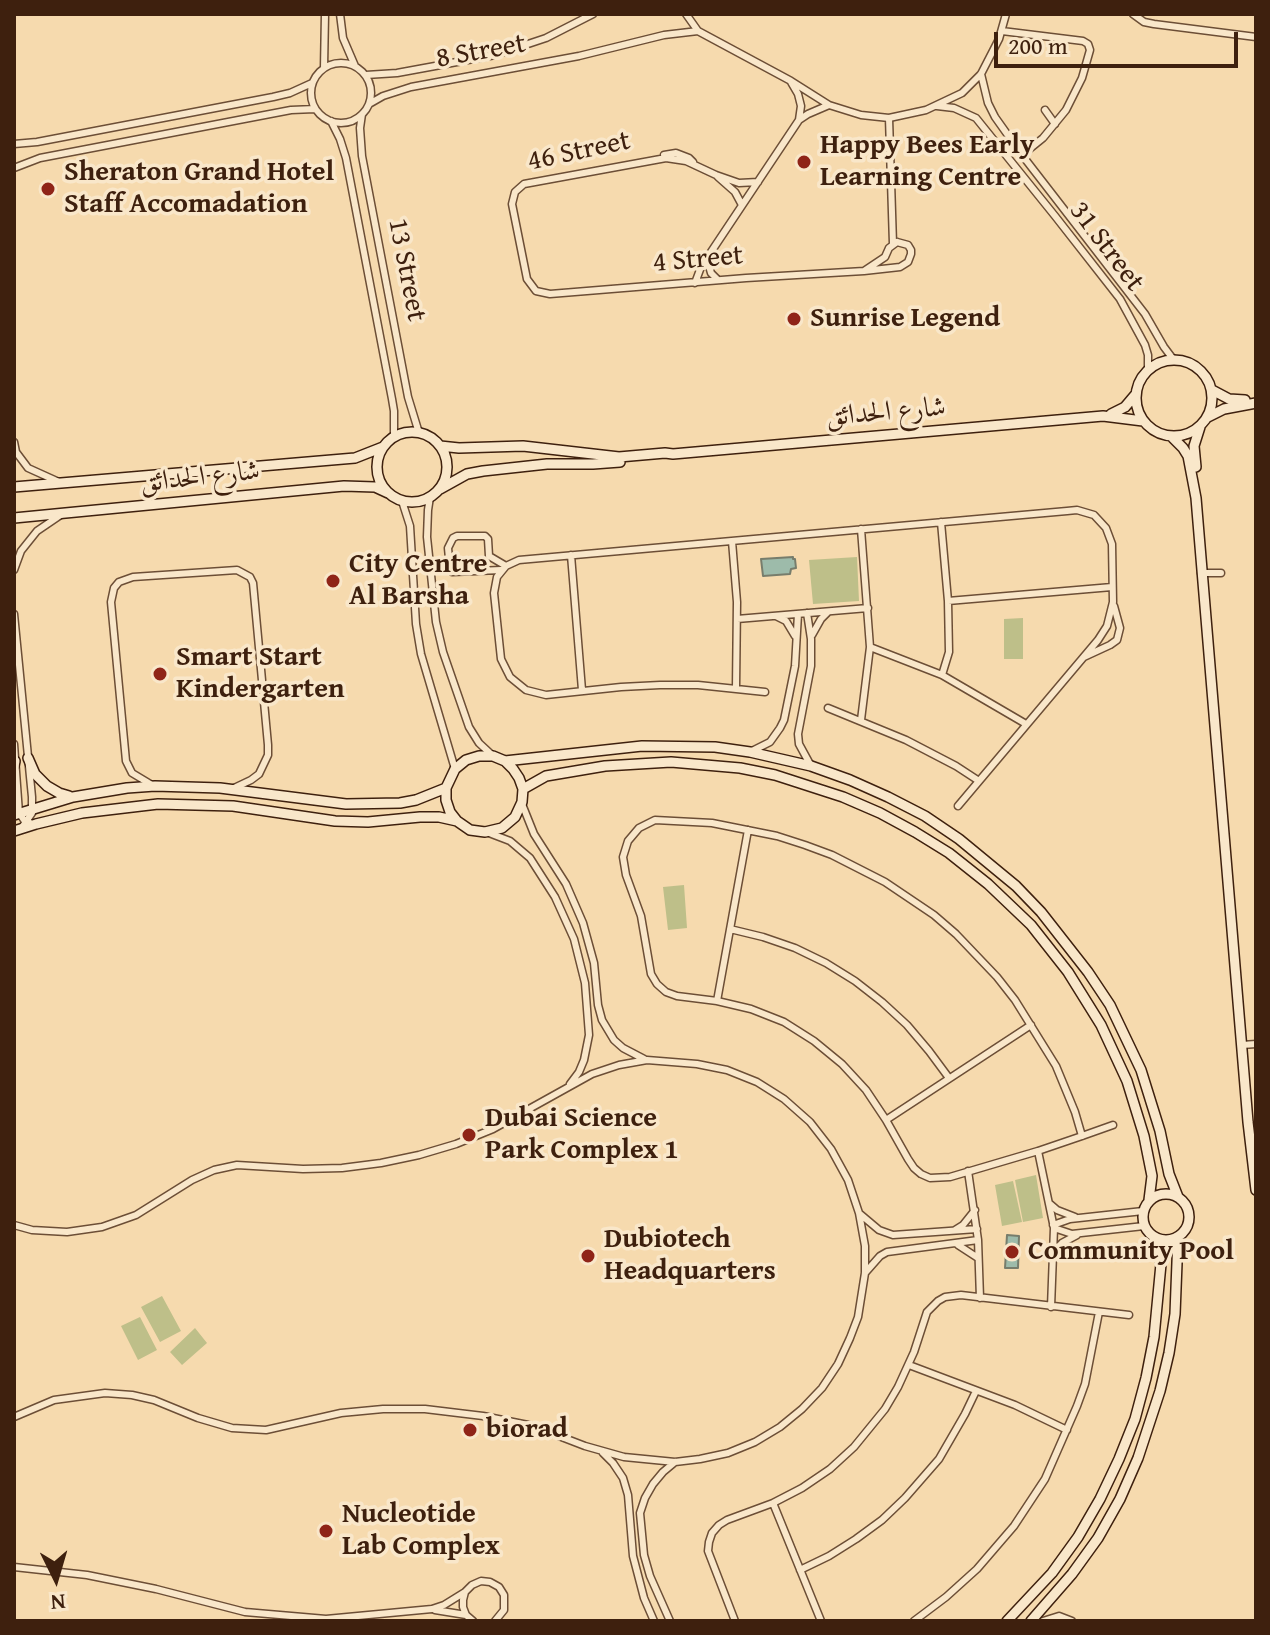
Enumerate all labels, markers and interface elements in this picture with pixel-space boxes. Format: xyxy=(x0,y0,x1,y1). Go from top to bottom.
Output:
scale bar xyxy=(998,16,1242,66)
street label: 8 Street xyxy=(434,28,528,76)
text: 200 m xyxy=(1008,28,1068,63)
street label: 46 Street xyxy=(525,125,633,179)
place label: Happy Bees Early Learning Centre xyxy=(820,129,1034,195)
marker: Happy Bees Early Learning Centre xyxy=(795,153,813,171)
place label: Sheraton Grand Hotel Staff Accomadation xyxy=(64,156,334,222)
marker: Sheraton Grand Hotel Staff Accomadation xyxy=(39,180,57,198)
street label: 31 Street xyxy=(1061,195,1151,299)
street label: 13 Street xyxy=(380,216,432,324)
street label: 4 Street xyxy=(651,239,745,281)
place label: Sunrise Legend xyxy=(810,302,1000,336)
marker: Sunrise Legend xyxy=(785,310,803,328)
street label: شارع الحدائق xyxy=(825,391,947,435)
street label: شارع الحدائق xyxy=(139,455,261,501)
place label: City Centre Al Barsha xyxy=(349,548,488,614)
marker: City Centre Al Barsha xyxy=(324,572,342,590)
place label: Smart Start Kindergarten xyxy=(176,641,344,707)
marker: Smart Start Kindergarten xyxy=(151,665,169,683)
place label: Dubai Science Park Complex 1 xyxy=(485,1102,679,1168)
marker: Dubai Science Park Complex 1 xyxy=(460,1126,478,1144)
place label: Dubiotech Headquarters xyxy=(604,1223,776,1289)
place label: Community Pool xyxy=(1028,1235,1234,1269)
marker: Community Pool xyxy=(1003,1243,1021,1261)
marker: Dubiotech Headquarters xyxy=(579,1247,597,1265)
place label: biorad xyxy=(486,1413,568,1447)
marker: biorad xyxy=(461,1421,479,1439)
place label: Nucleotide Lab Complex xyxy=(342,1498,500,1564)
marker: Nucleotide Lab Complex xyxy=(317,1522,335,1540)
north arrow xyxy=(16,1539,96,1619)
text: N xyxy=(49,1586,67,1619)

